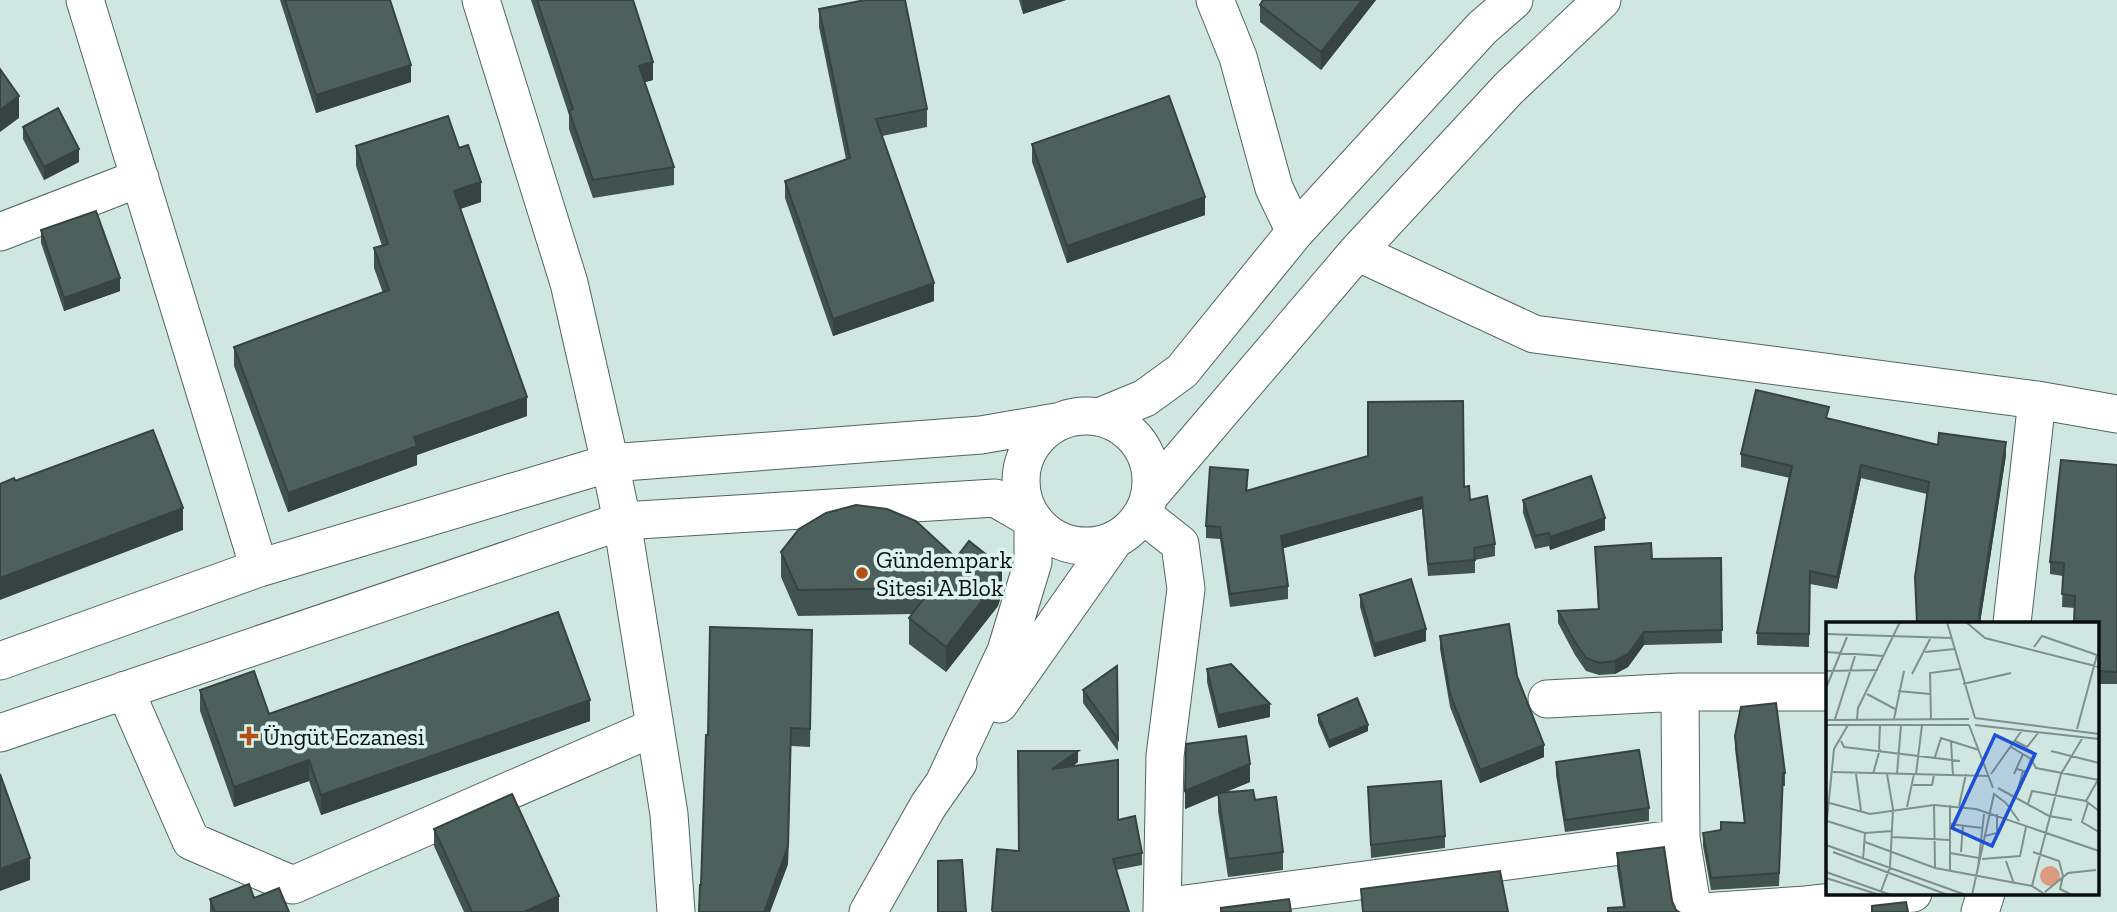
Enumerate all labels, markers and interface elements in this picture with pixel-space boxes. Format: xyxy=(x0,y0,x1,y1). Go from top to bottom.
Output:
place label: Gündempark Sitesi A Blok xyxy=(876,545,1013,602)
marker: Gündempark Sitesi A Blok xyxy=(854,565,870,581)
inset map xyxy=(1826,622,2100,894)
place label: Üngüt Eczanesi xyxy=(263,722,425,751)
marker: Üngüt Eczanesi xyxy=(241,728,257,744)

